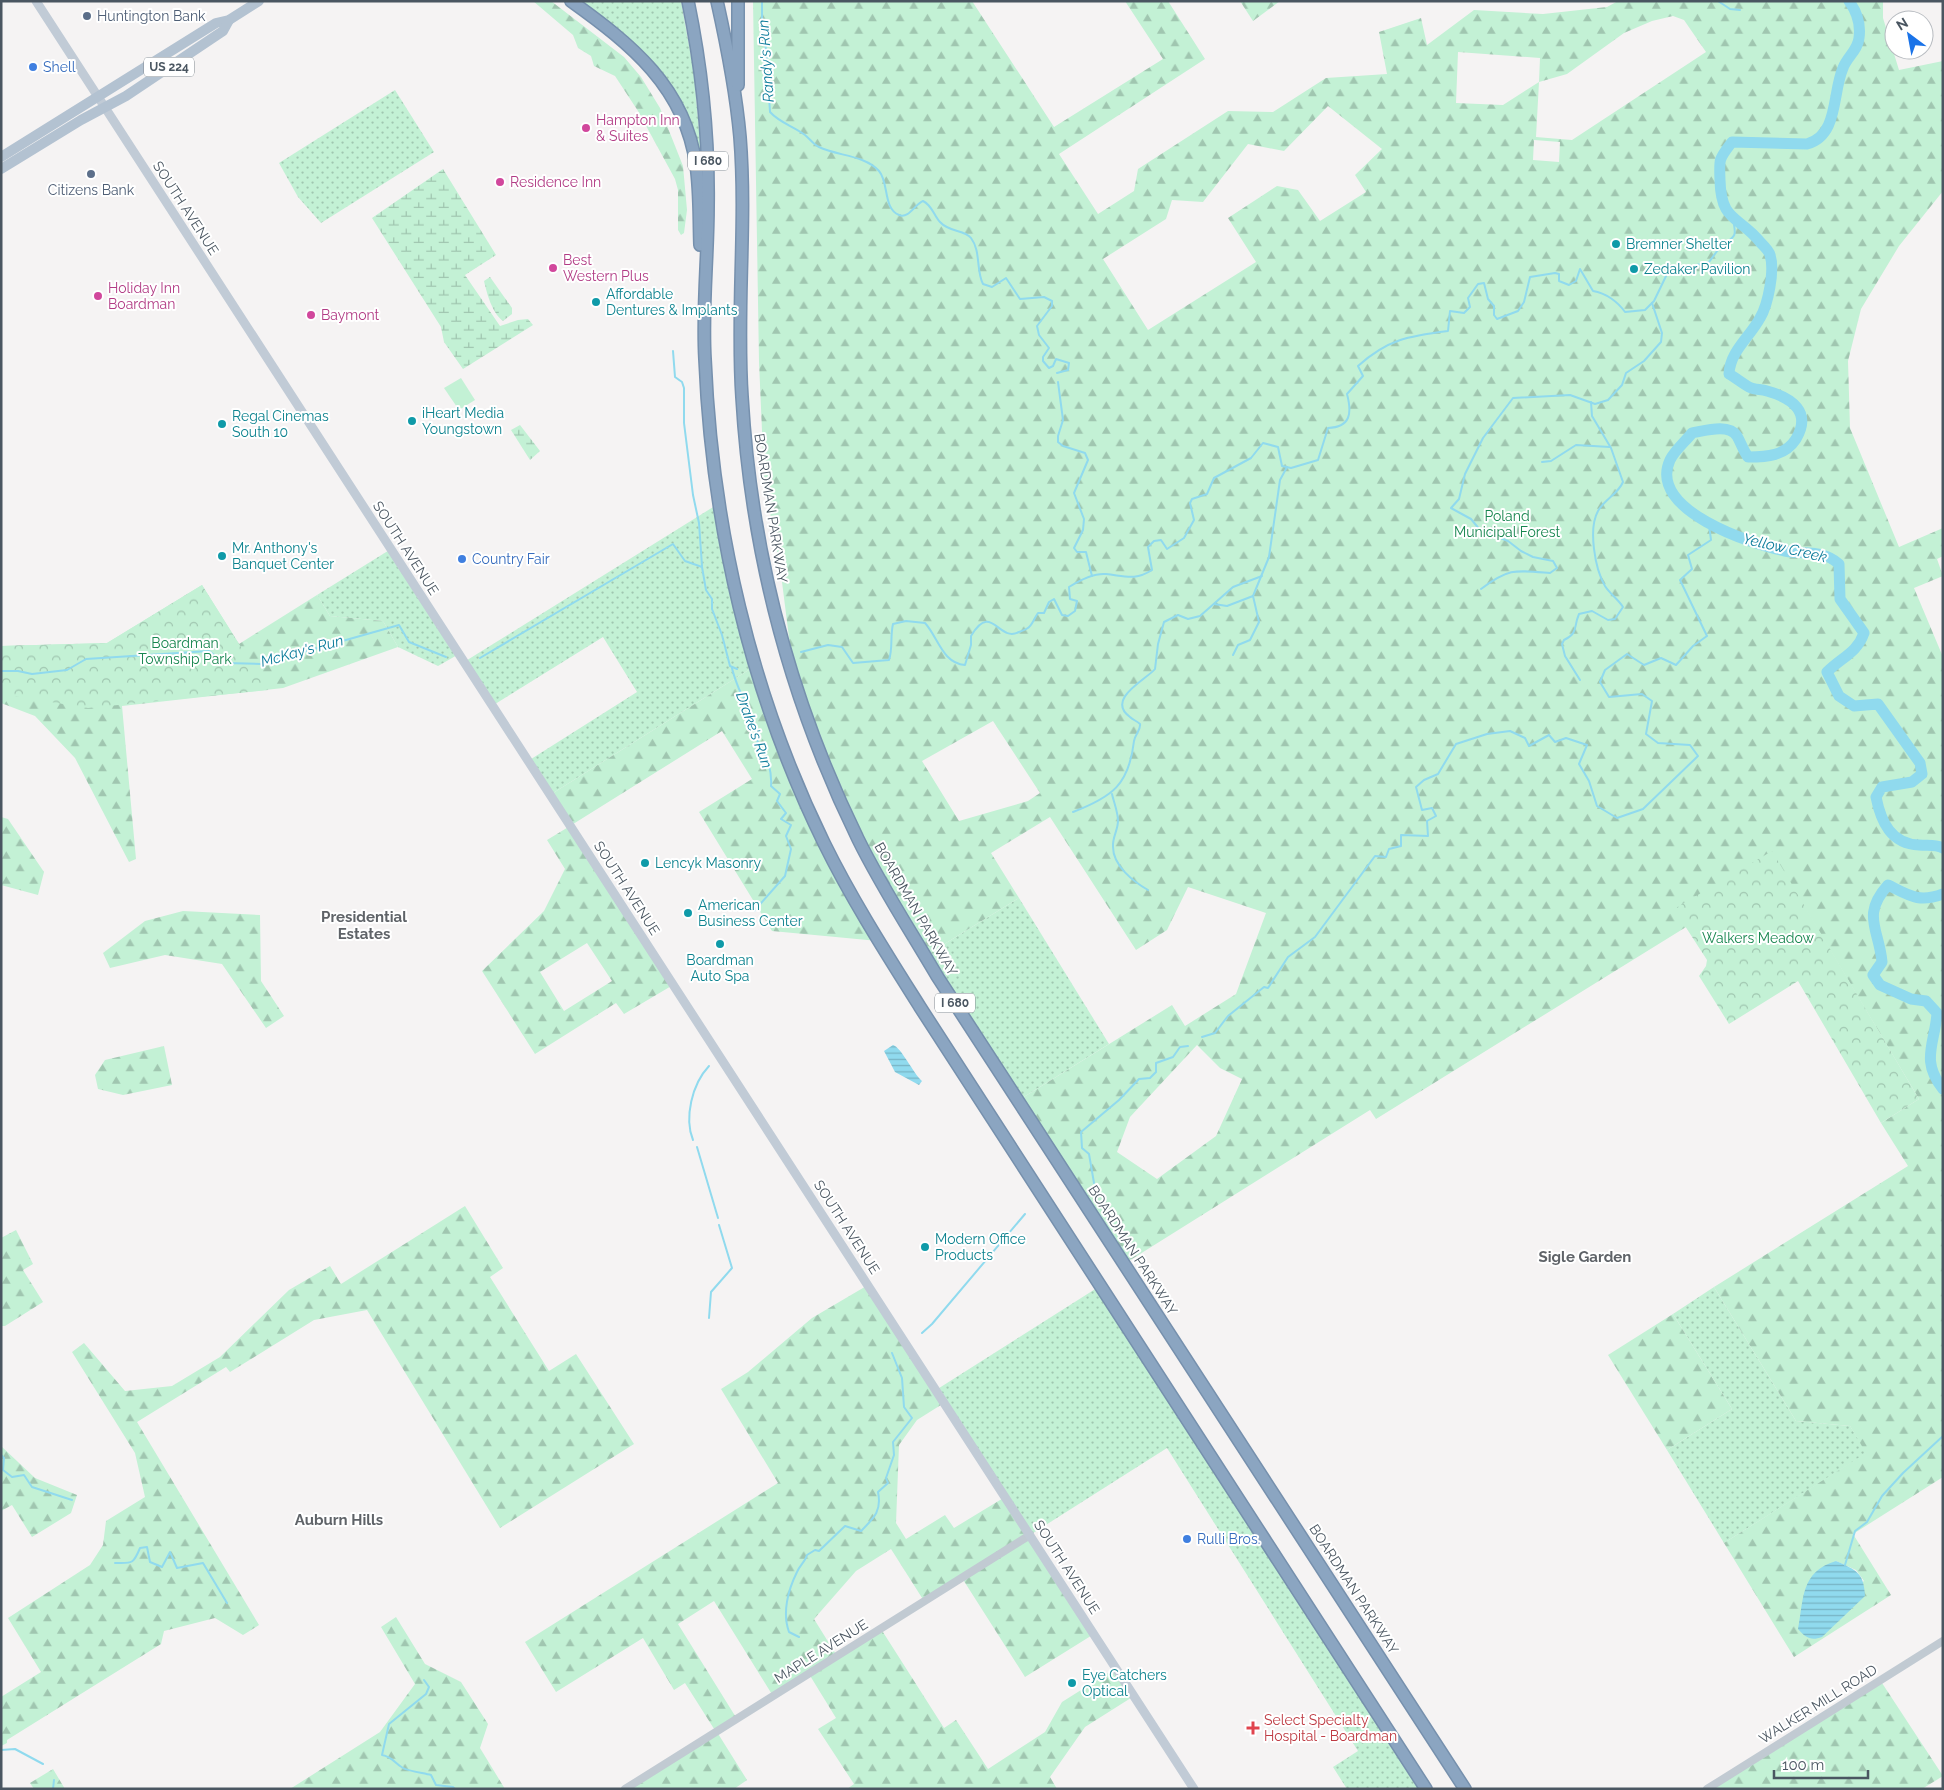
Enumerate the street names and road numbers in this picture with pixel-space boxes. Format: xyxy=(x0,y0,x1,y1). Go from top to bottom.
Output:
road number: US 224 xyxy=(144,58,194,76)
road number: I 680 xyxy=(688,152,728,170)
street label: SOUTH AVENUE xyxy=(150,158,222,258)
street label: BOARDMAN PARKWAY xyxy=(751,432,791,584)
street label: SOUTH AVENUE xyxy=(370,498,442,598)
street label: SOUTH AVENUE xyxy=(591,838,663,938)
street label: BOARDMAN PARKWAY xyxy=(871,840,961,978)
road number: I 680 xyxy=(935,994,975,1012)
street label: SOUTH AVENUE xyxy=(811,1177,883,1277)
street label: BOARDMAN PARKWAY xyxy=(1085,1182,1181,1318)
street label: SOUTH AVENUE xyxy=(1031,1517,1103,1617)
street label: BOARDMAN PARKWAY xyxy=(1306,1521,1402,1657)
street label: MAPLE AVENUE xyxy=(771,1616,871,1686)
street label: WALKER MILL ROAD xyxy=(1756,1661,1880,1747)

